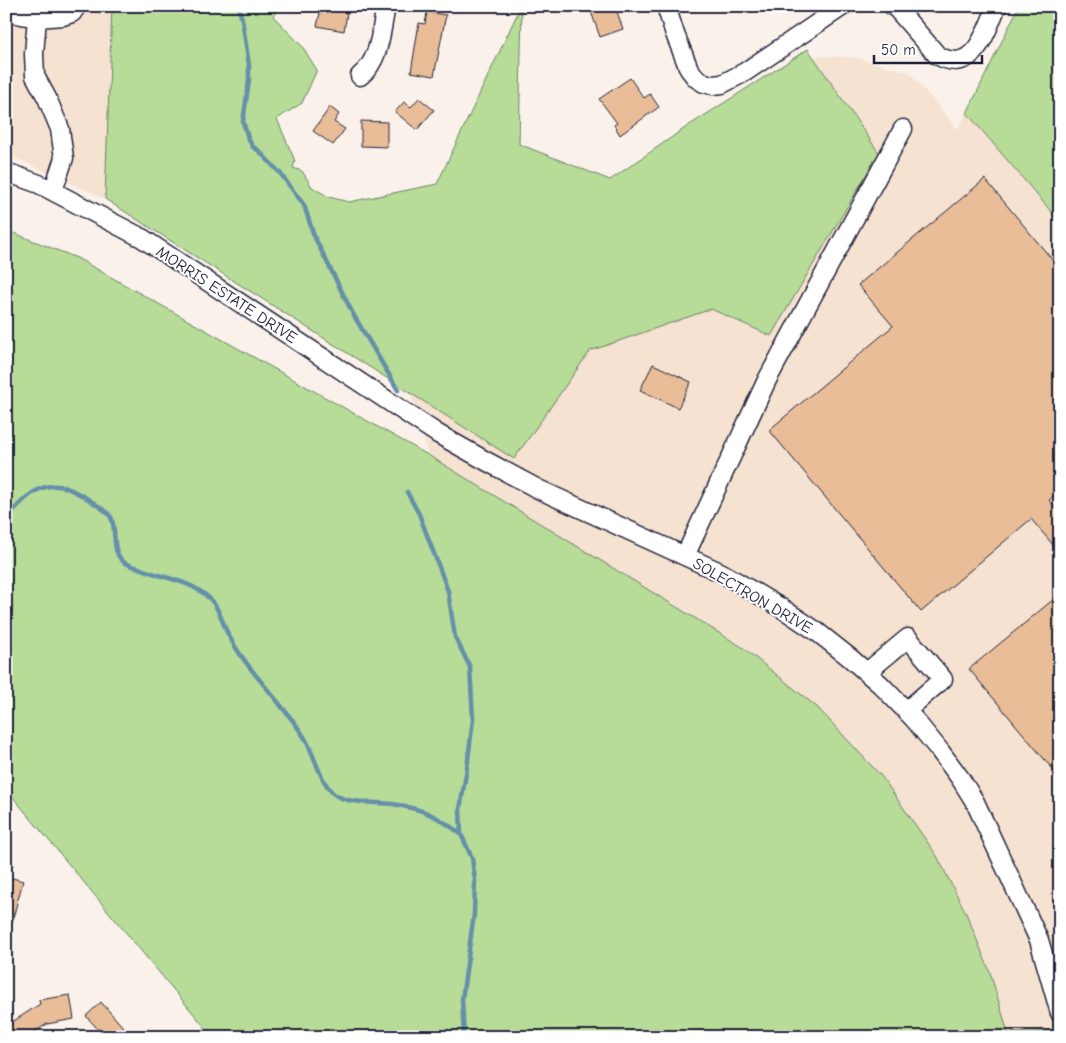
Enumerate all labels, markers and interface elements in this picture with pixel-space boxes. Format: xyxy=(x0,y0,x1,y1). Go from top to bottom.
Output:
scale bar xyxy=(874,32,981,64)
text: 50 m xyxy=(881,41,916,59)
street label: MORRIS ESTATE DRIVE xyxy=(153,243,300,347)
street label: SOLECTRON DRIVE xyxy=(690,554,816,637)

